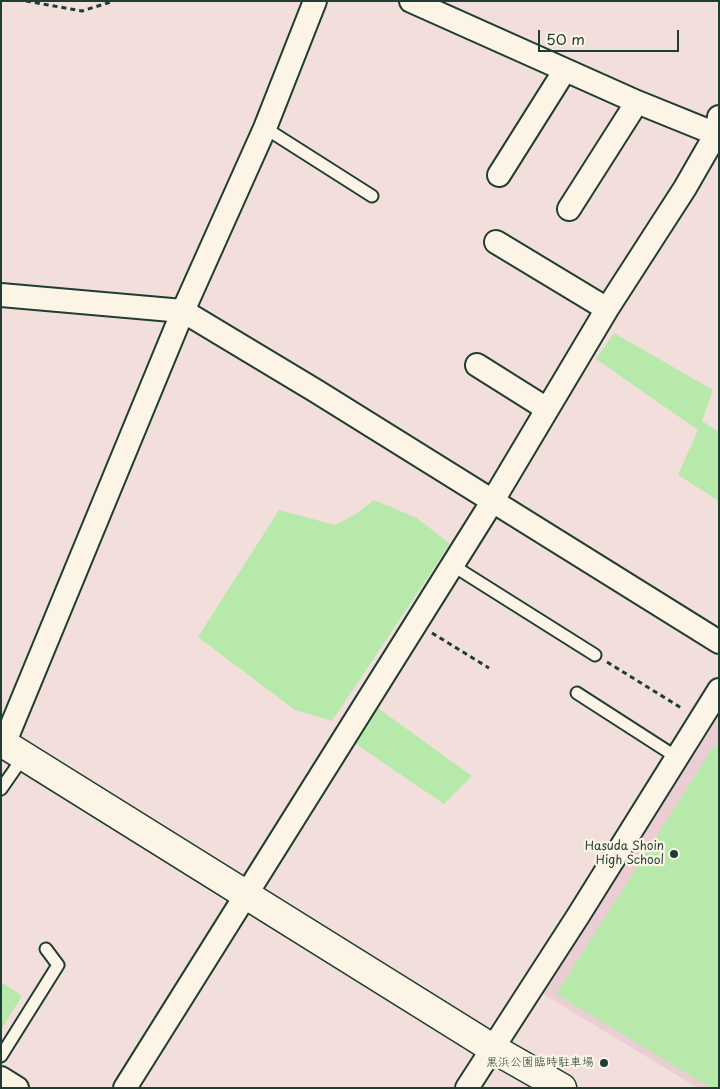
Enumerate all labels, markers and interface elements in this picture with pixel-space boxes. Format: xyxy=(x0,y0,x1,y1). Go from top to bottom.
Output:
scale bar xyxy=(540,20,681,52)
text: 50 m xyxy=(546,27,585,50)
place label: Hasuda Shoin High School xyxy=(585,840,664,868)
marker: Hasuda Shoin High School xyxy=(668,848,680,860)
place label: 黒浜公園臨時駐車場 xyxy=(486,1056,594,1070)
marker: 黒浜公園臨時駐車場 xyxy=(598,1057,610,1069)

